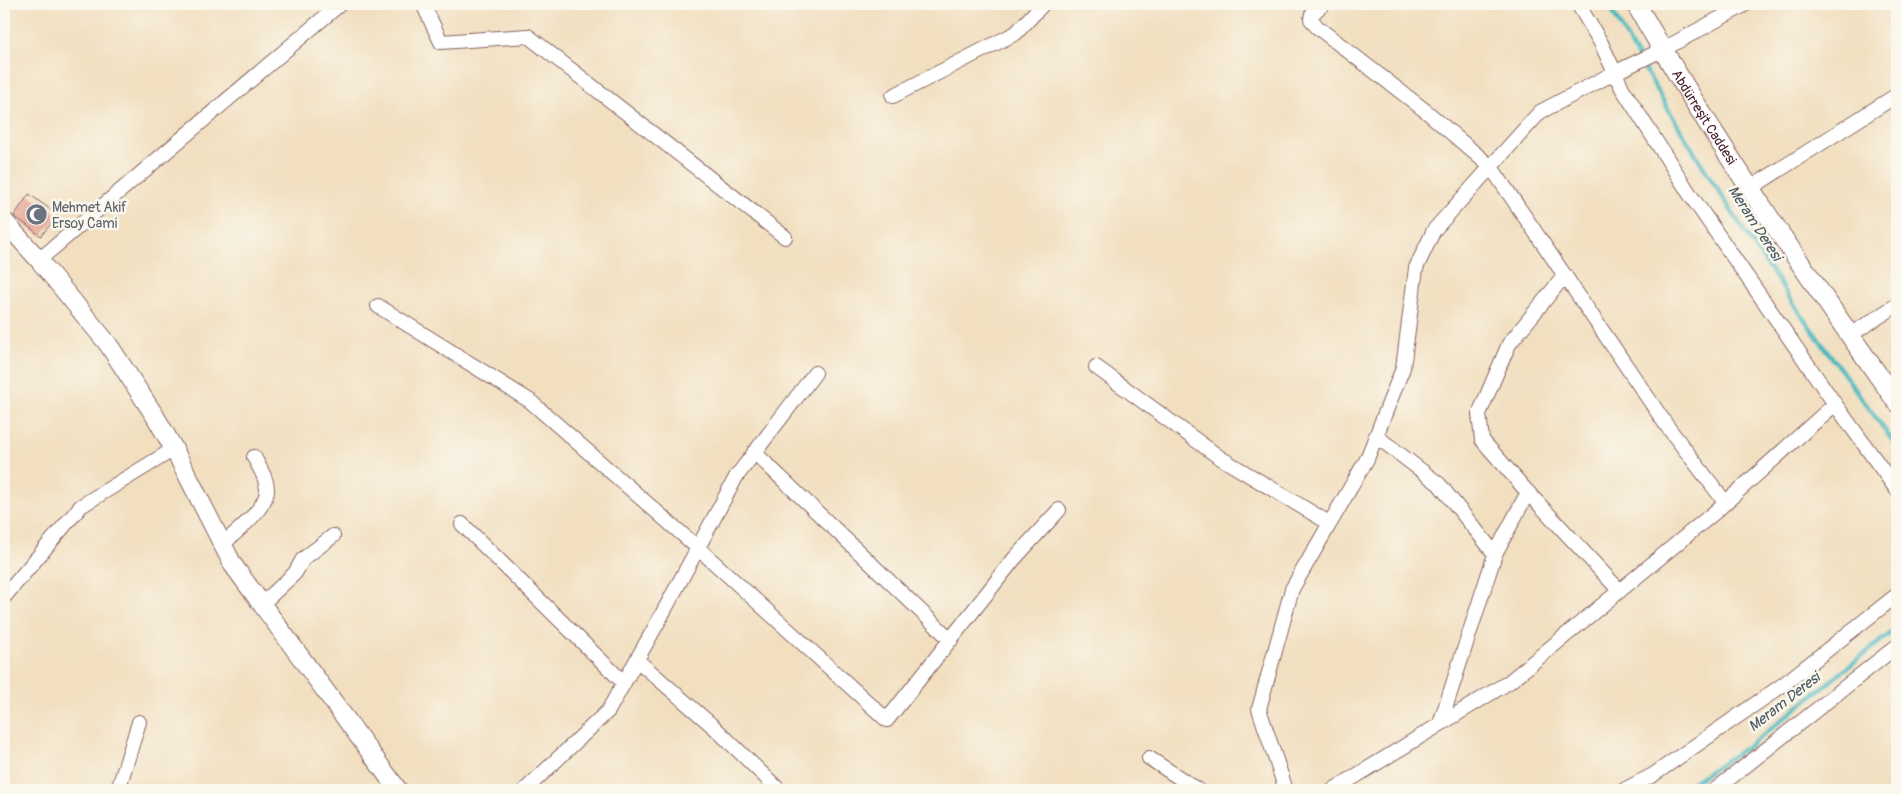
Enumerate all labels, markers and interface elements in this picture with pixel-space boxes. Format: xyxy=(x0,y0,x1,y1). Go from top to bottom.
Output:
street label: Abdürreşit Caddesi xyxy=(1668,67,1740,168)
water label: Meram Deresi xyxy=(1723,182,1787,266)
place label: Mehmet Akif Ersoy Cami xyxy=(52,199,127,232)
mosque icon: Mehmet Akif Ersoy Cami xyxy=(24,203,48,227)
water label: Meram Deresi xyxy=(1745,667,1826,736)

